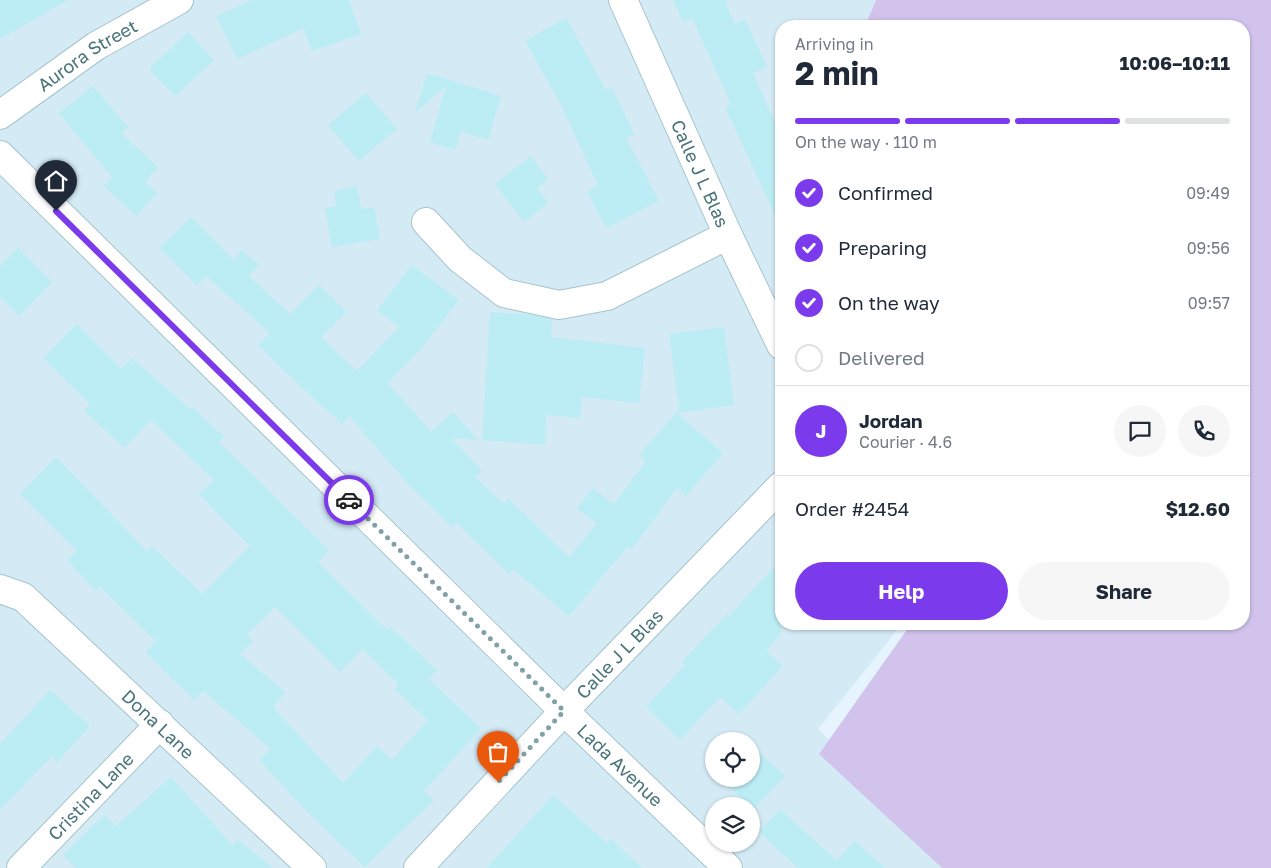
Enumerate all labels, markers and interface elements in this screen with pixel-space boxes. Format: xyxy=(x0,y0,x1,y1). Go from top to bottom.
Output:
street label: Aurora Street xyxy=(33,14,141,96)
text: Arriving in xyxy=(795,34,874,54)
text: 10:06–10:11 xyxy=(1120,51,1230,74)
text: 2 min xyxy=(795,54,879,92)
street label: Calle J L Blas xyxy=(667,116,734,231)
text: On the way · 110 m xyxy=(795,132,937,152)
pin xyxy=(35,160,77,211)
icon: home xyxy=(42,167,70,195)
icon: check xyxy=(795,179,823,207)
text: Confirmed xyxy=(838,181,933,204)
text: 09:49 xyxy=(1186,183,1230,203)
icon: check xyxy=(795,234,823,262)
text: Preparing xyxy=(838,236,927,259)
text: 09:56 xyxy=(1187,238,1230,258)
icon: check xyxy=(795,289,823,317)
text: On the way xyxy=(838,291,940,314)
text: 09:57 xyxy=(1188,293,1230,313)
text: Delivered xyxy=(838,346,925,369)
button: chat xyxy=(1114,405,1166,457)
button: phone xyxy=(1178,405,1230,457)
text: Jordan xyxy=(859,409,923,432)
text: J xyxy=(816,419,826,442)
text: Courier · 4.6 xyxy=(859,432,952,452)
courier xyxy=(324,475,374,525)
icon: car xyxy=(335,486,363,514)
text: Order #2454 xyxy=(795,497,909,520)
text: $12.60 xyxy=(1165,497,1230,520)
button: Help xyxy=(795,562,1008,620)
button: Share xyxy=(1018,562,1230,620)
street label: Calle J L Blas xyxy=(571,604,667,703)
street label: Dona Lane xyxy=(118,685,199,763)
street label: Lada Avenue xyxy=(573,719,668,811)
pin xyxy=(477,731,519,782)
map controls xyxy=(705,732,760,852)
button: locate xyxy=(705,732,760,787)
icon: bag xyxy=(484,738,512,766)
street label: Cristina Lane xyxy=(43,748,138,845)
button: layers xyxy=(705,797,760,852)

